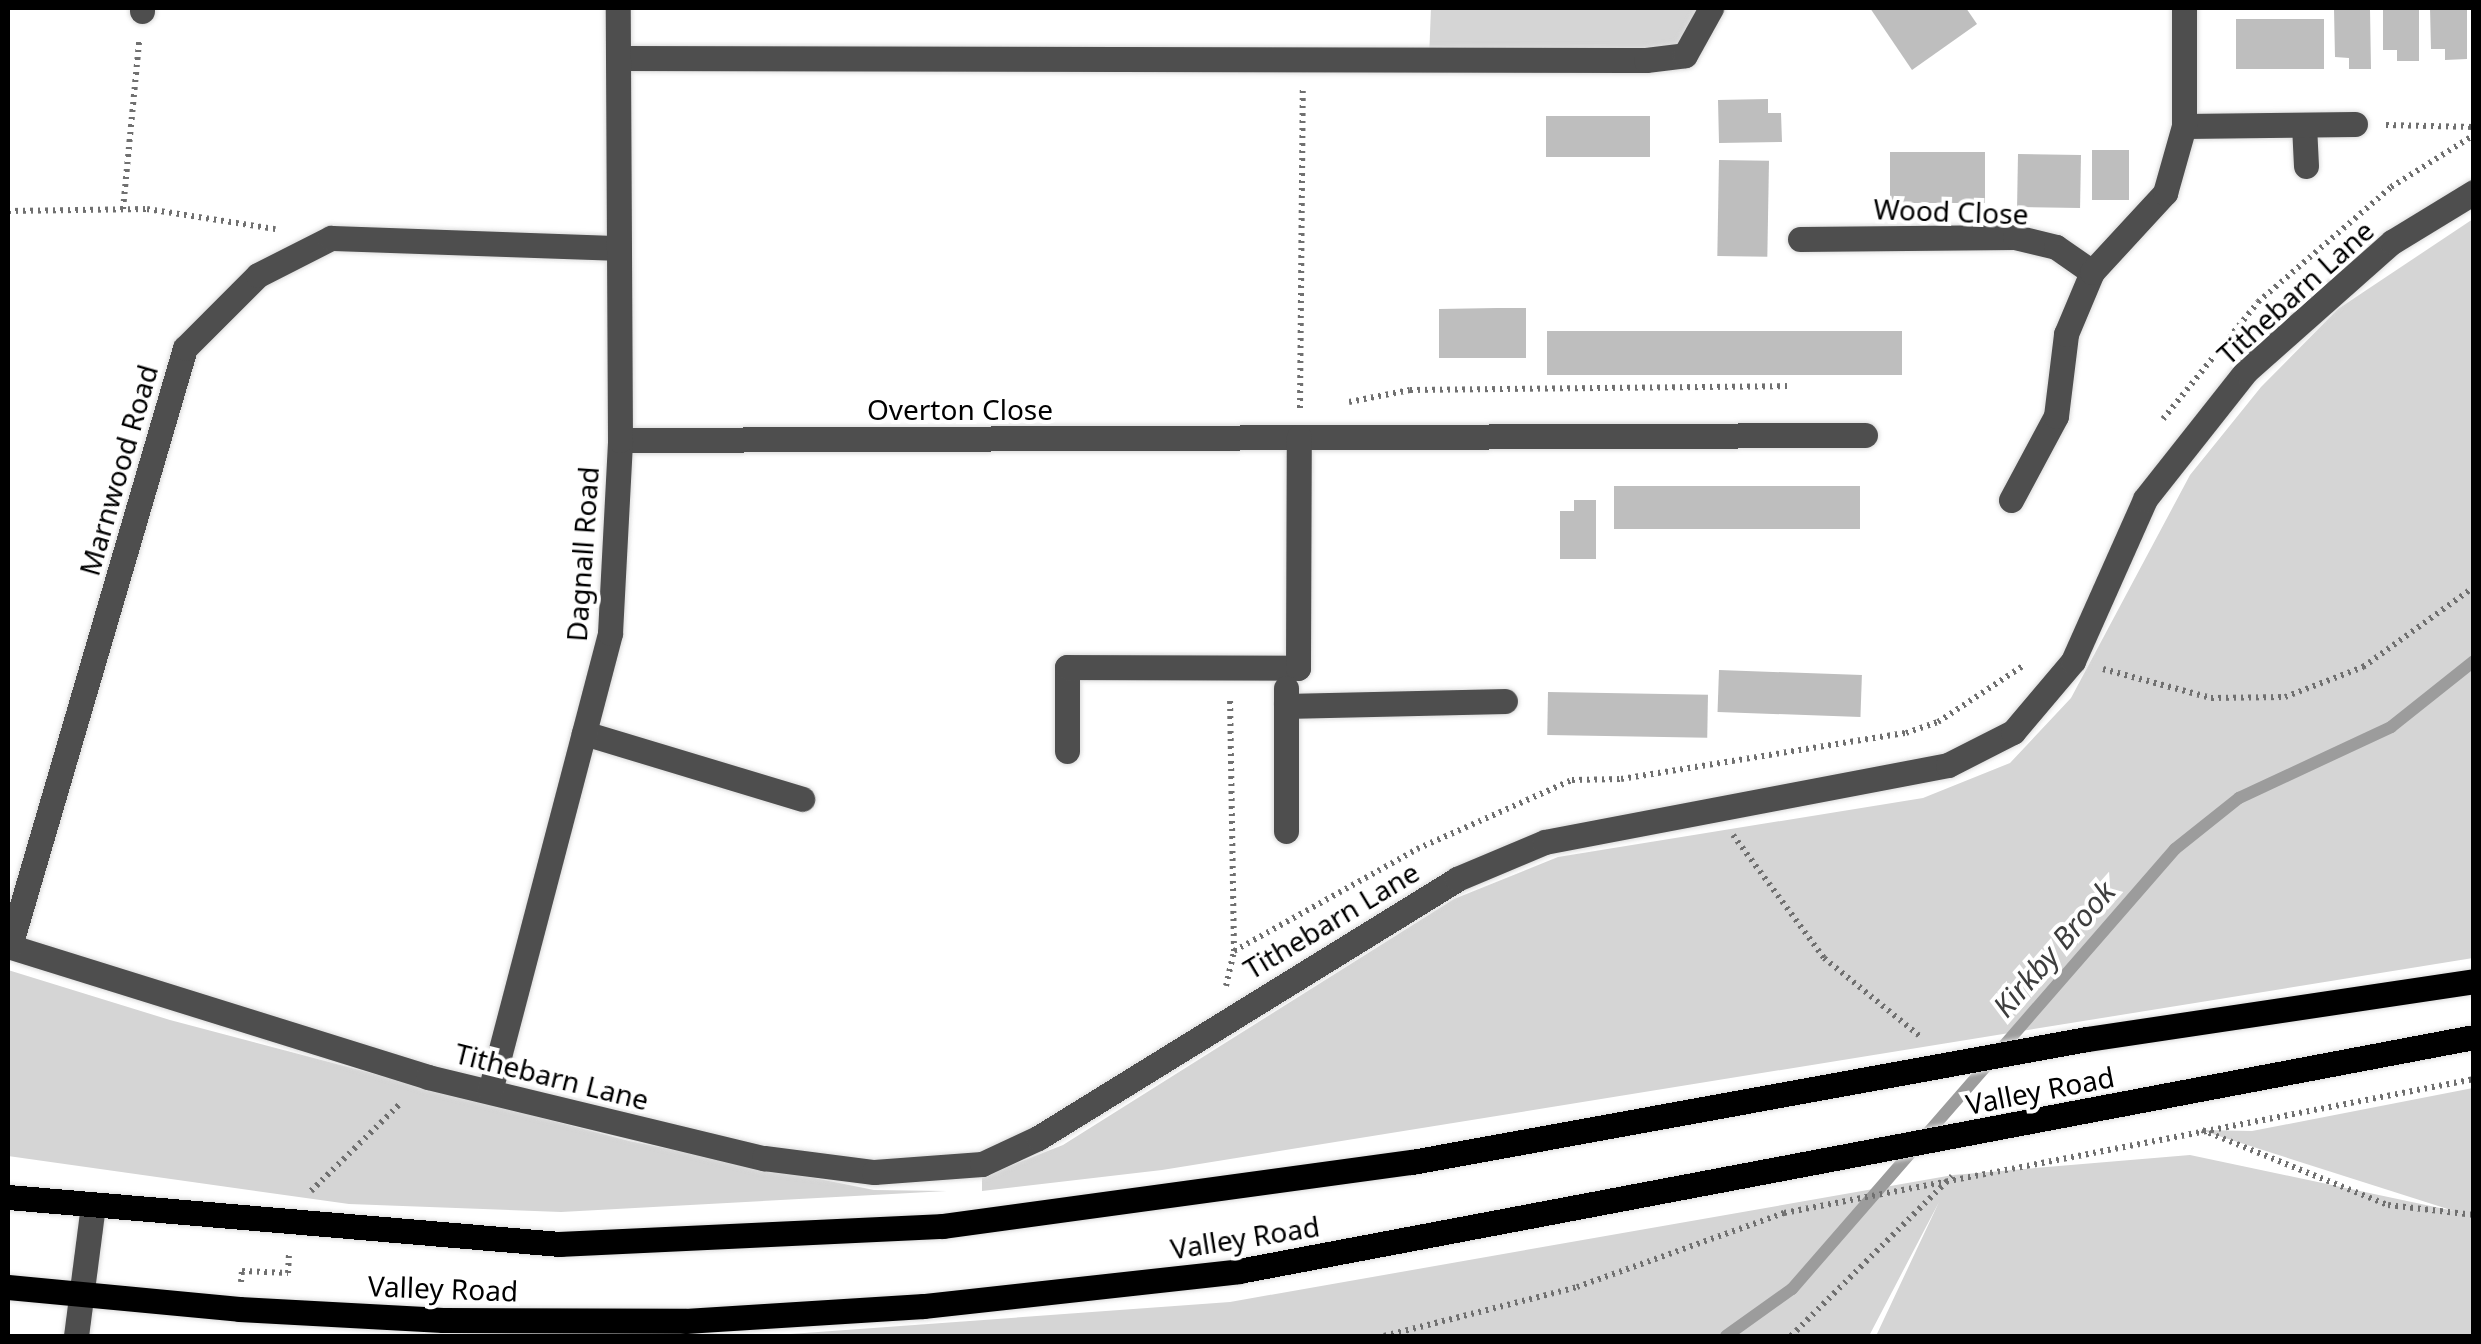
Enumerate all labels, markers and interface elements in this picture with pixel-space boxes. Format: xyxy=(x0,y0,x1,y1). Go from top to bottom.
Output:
street label: Wood Close xyxy=(1873,192,2029,230)
street label: Tithebarn Lane xyxy=(2210,213,2380,371)
street label: Marnwood Road xyxy=(72,361,164,579)
street label: Overton Close xyxy=(867,392,1053,426)
street label: Dagnall Road xyxy=(559,465,605,643)
street label: Tithebarn Lane xyxy=(1237,854,1425,986)
water label: Kirkby Brook xyxy=(1985,874,2123,1024)
street label: Tithebarn Lane xyxy=(452,1036,652,1116)
street label: Valley Road xyxy=(1963,1059,2117,1121)
street label: Valley Road xyxy=(1168,1209,1322,1265)
street label: Valley Road xyxy=(367,1269,519,1307)

